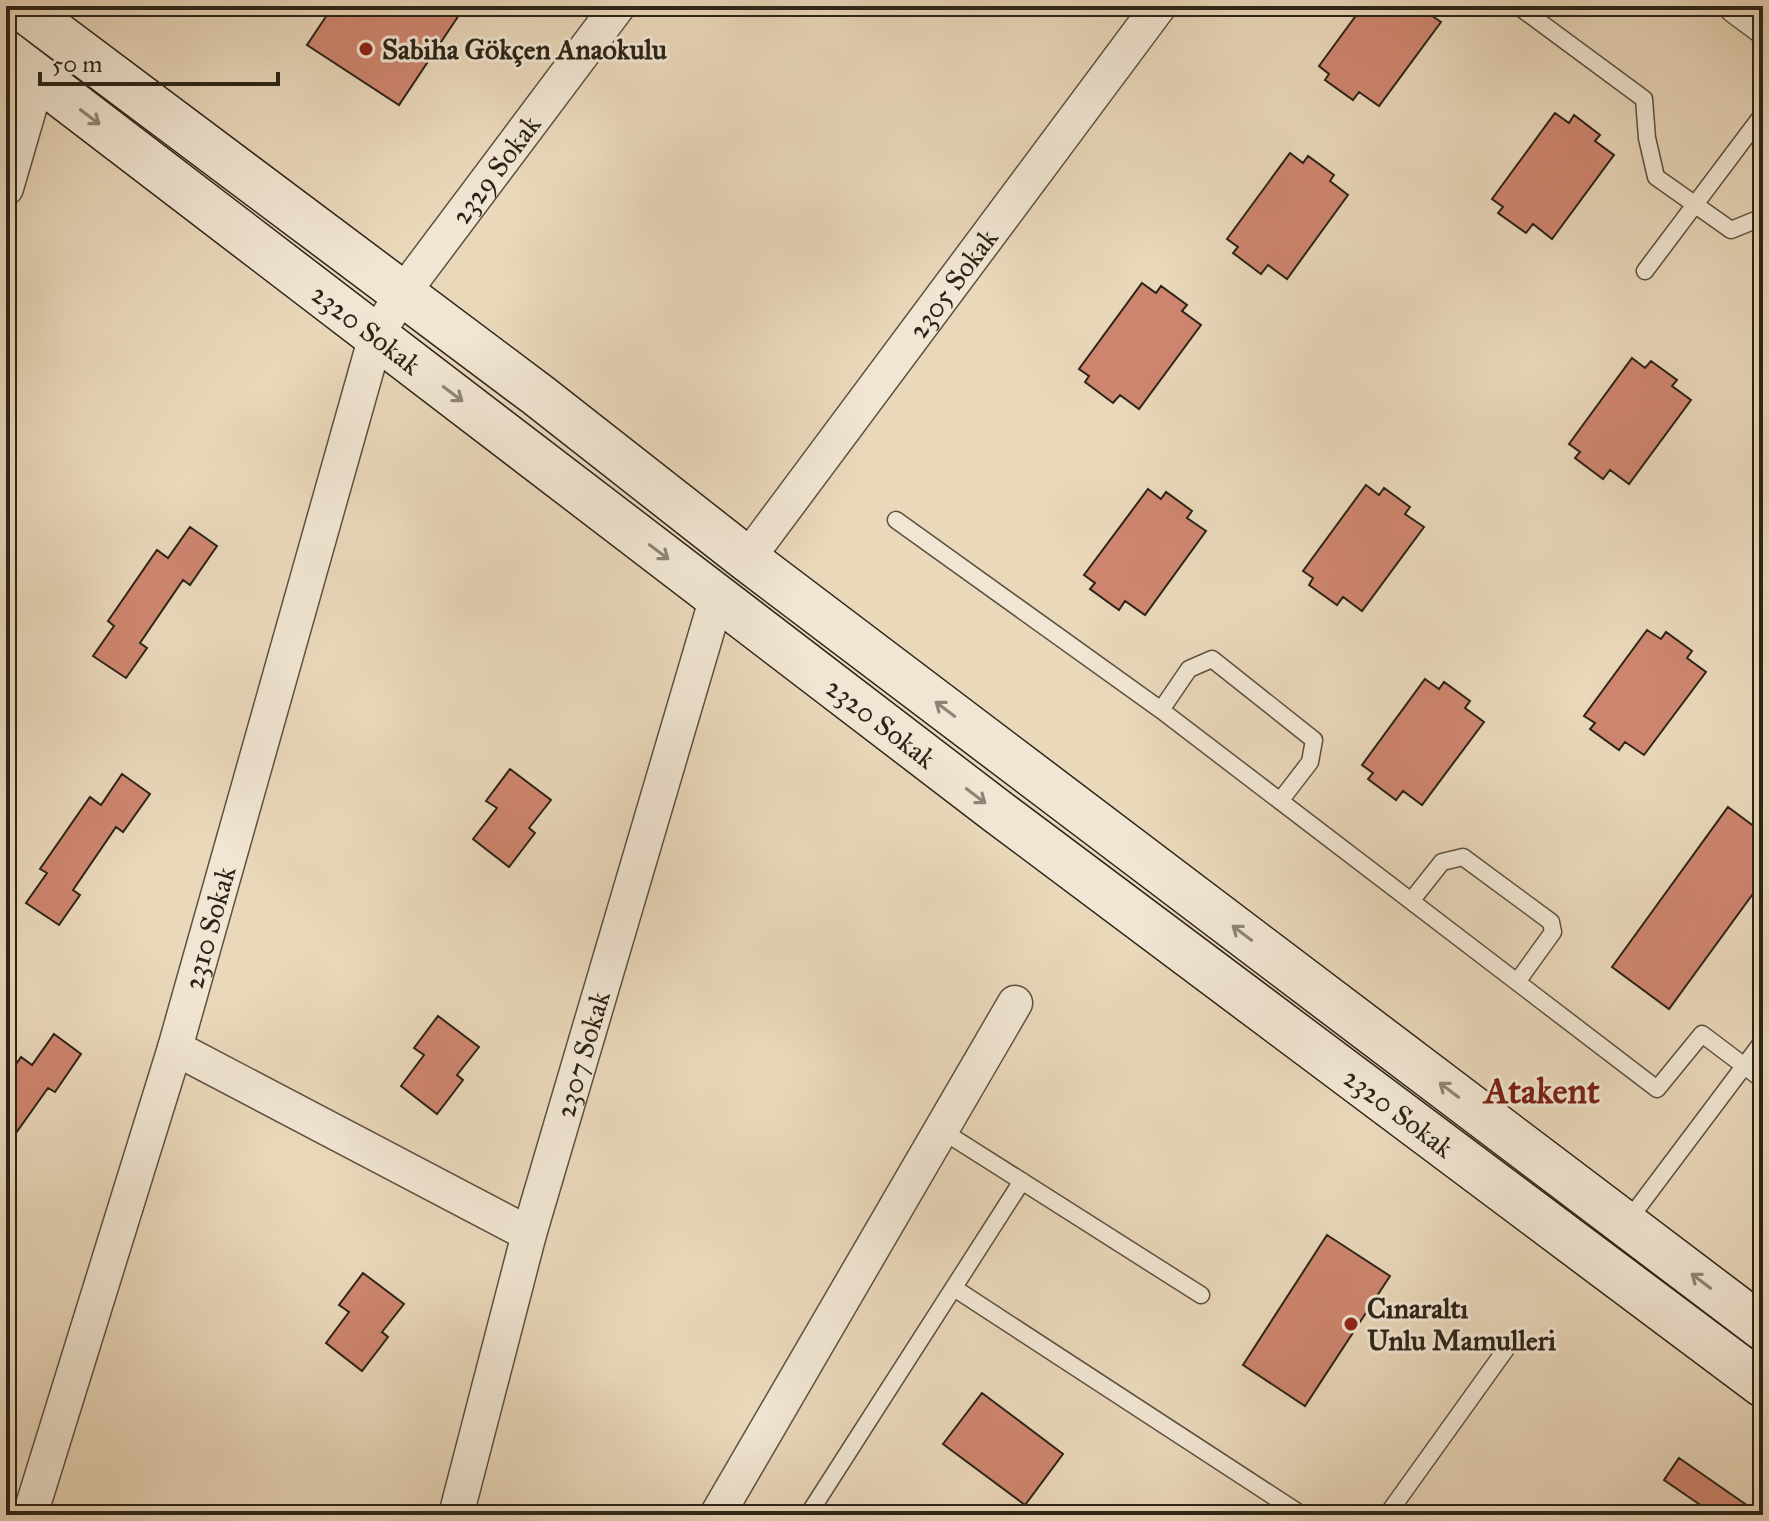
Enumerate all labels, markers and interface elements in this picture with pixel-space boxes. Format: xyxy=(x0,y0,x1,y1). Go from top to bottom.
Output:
place label: Sabiha Gökçen Anaokulu xyxy=(382,32,667,67)
scale bar xyxy=(40,36,278,86)
marker: Sabiha Gökçen Anaokulu xyxy=(357,40,375,58)
text: 50 m xyxy=(52,49,102,79)
street label: 2329 Sokak xyxy=(443,108,548,231)
one-way arrow xyxy=(79,109,100,126)
street label: 2305 Sokak xyxy=(901,221,1005,345)
street label: 2320 Sokak xyxy=(304,276,428,382)
one-way arrow xyxy=(441,386,463,403)
one-way arrow xyxy=(648,544,669,561)
street label: 2320 Sokak xyxy=(819,670,943,776)
one-way arrow xyxy=(935,700,956,717)
one-way arrow xyxy=(965,787,987,804)
street label: 2310 Sokak xyxy=(175,862,243,993)
one-way arrow xyxy=(1232,924,1253,941)
street label: 2307 Sokak xyxy=(547,987,618,1122)
street label: 2320 Sokak xyxy=(1336,1060,1461,1165)
district label: Atakent xyxy=(1482,1069,1600,1113)
one-way arrow xyxy=(1439,1081,1460,1098)
one-way arrow xyxy=(1691,1272,1712,1289)
place label: Cınaraltı Unlu Mamulleri xyxy=(1367,1291,1556,1358)
marker: Cınaraltı Unlu Mamulleri xyxy=(1342,1315,1360,1333)

